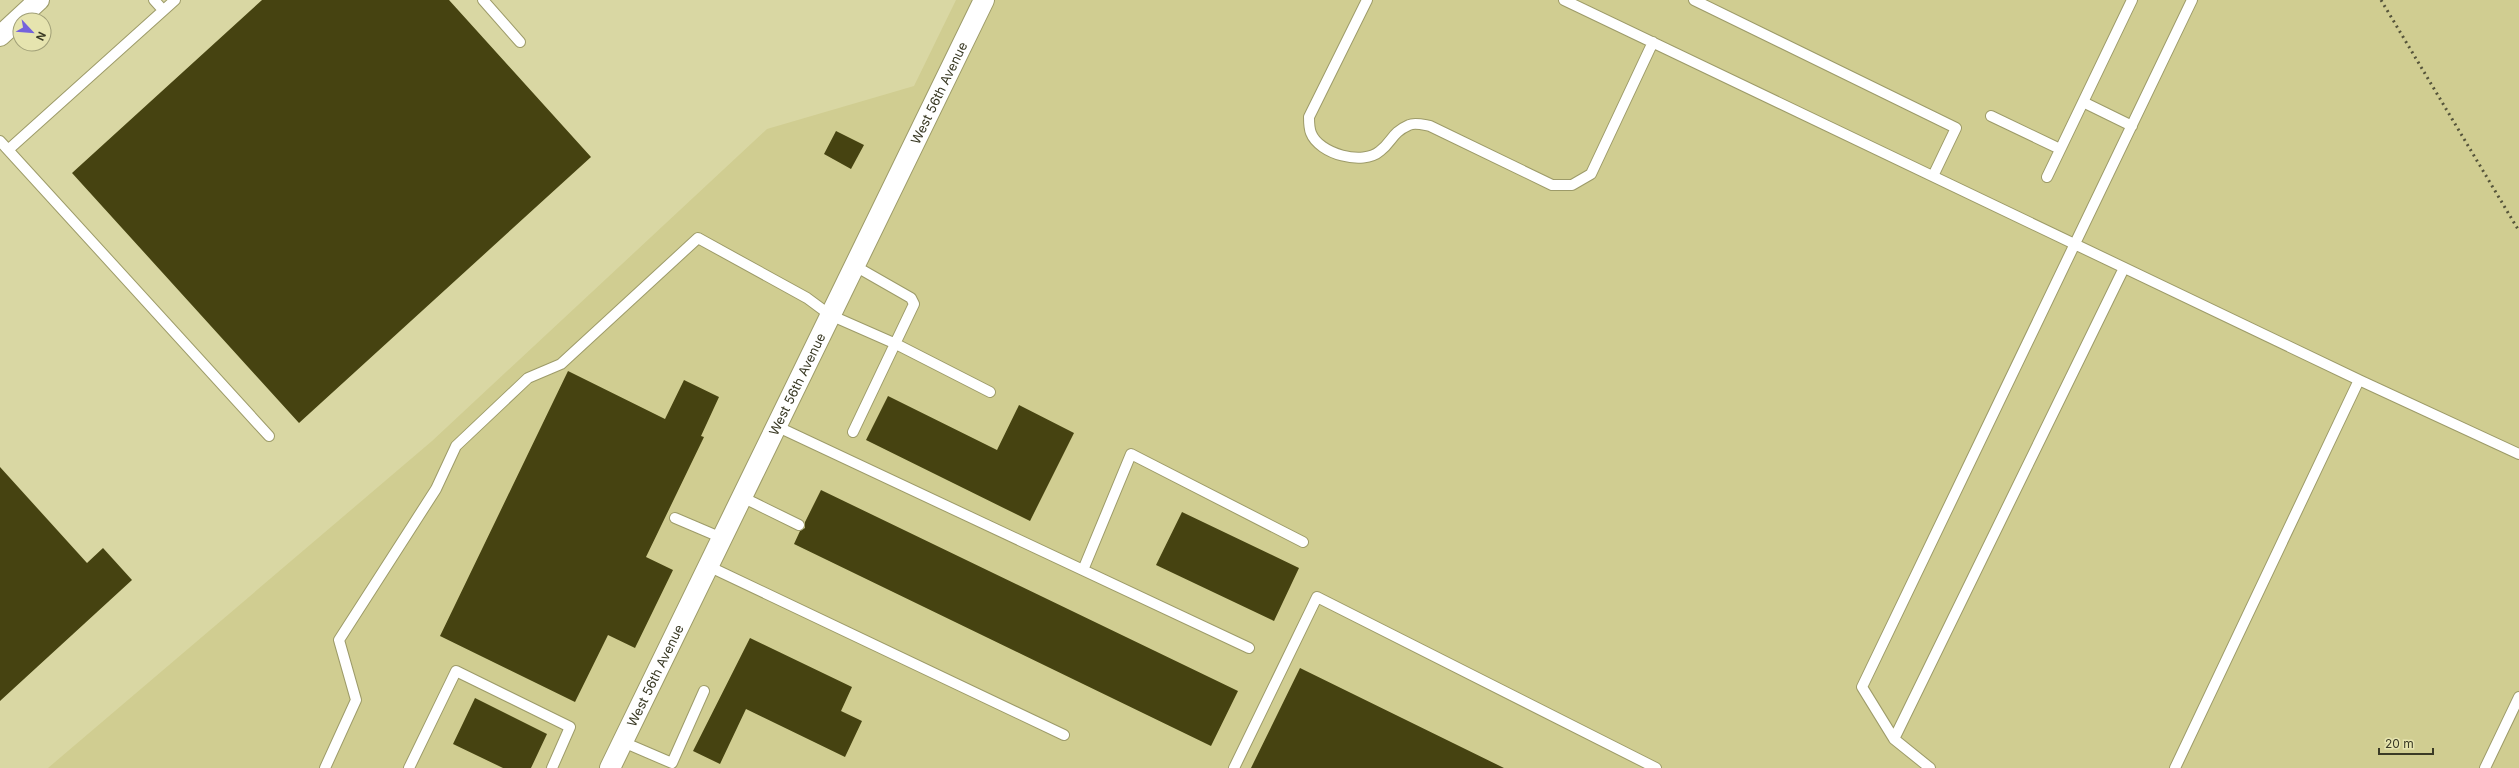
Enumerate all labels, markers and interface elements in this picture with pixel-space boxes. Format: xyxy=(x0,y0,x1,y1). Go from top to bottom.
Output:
north arrow xyxy=(12,12,52,52)
text: N xyxy=(33,30,49,43)
street label: West 56th Avenue xyxy=(907,39,970,147)
street label: West 56th Avenue xyxy=(765,330,829,438)
street label: West 56th Avenue xyxy=(623,622,687,729)
scale bar xyxy=(2379,730,2433,756)
text: 20 m xyxy=(2385,736,2414,751)

